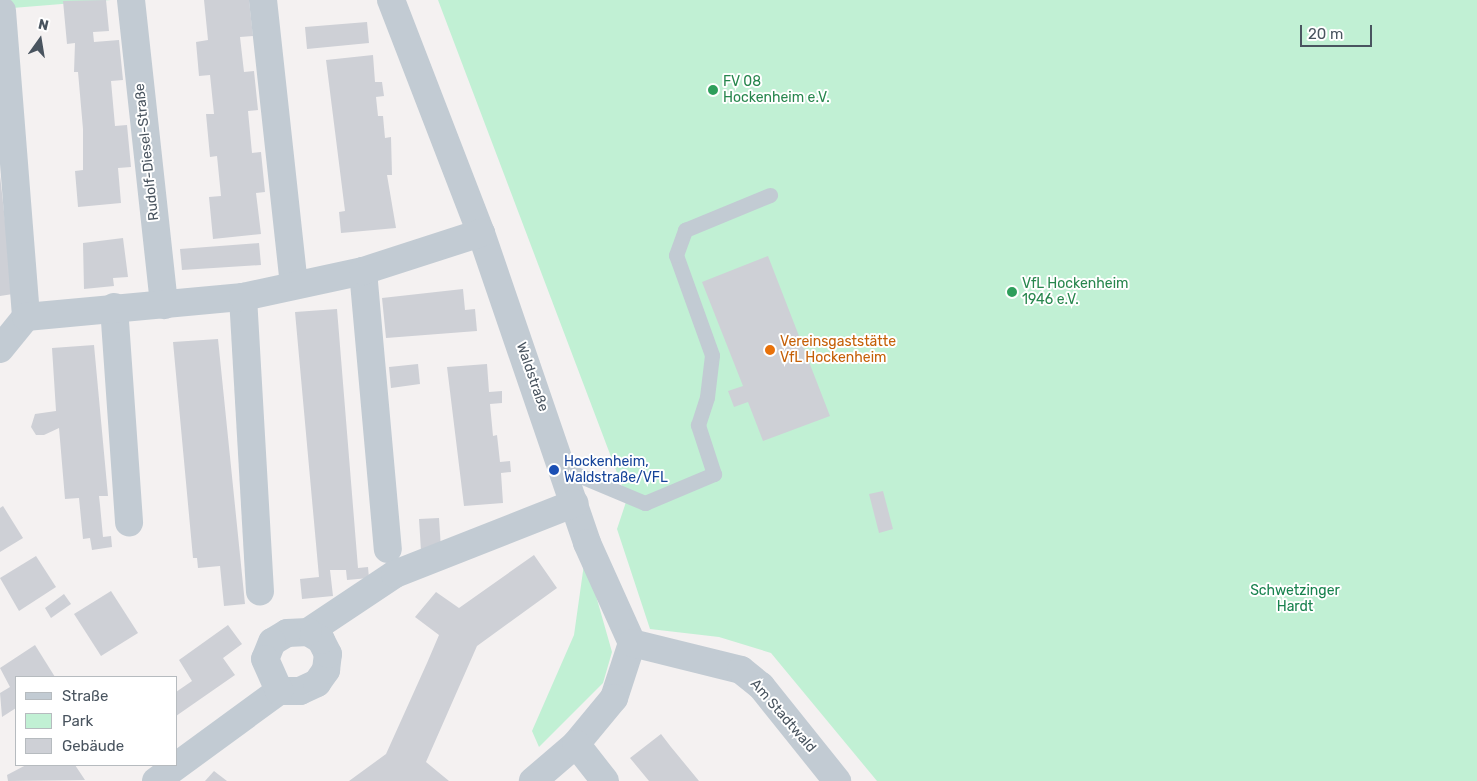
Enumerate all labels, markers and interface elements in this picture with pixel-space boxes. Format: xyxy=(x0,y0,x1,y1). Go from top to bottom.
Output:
north arrow xyxy=(15,15,65,65)
text: N xyxy=(37,15,50,34)
scale bar xyxy=(1302,15,1374,47)
text: 20 m xyxy=(1308,25,1343,43)
place label: FV 08 Hockenheim e.V. xyxy=(723,74,830,106)
street label: Rudolf-Diesel-Straße xyxy=(131,82,163,222)
marker: FV 08 Hockenheim e.V. xyxy=(707,84,719,96)
place label: VfL Hockenheim 1946 e.V. xyxy=(1022,276,1129,308)
marker: VfL Hockenheim 1946 e.V. xyxy=(1006,286,1018,298)
place label: Vereinsgaststätte VfL Hockenheim xyxy=(780,334,896,367)
street label: Waldstraße xyxy=(512,340,552,414)
marker: Vereinsgaststätte VfL Hockenheim xyxy=(764,344,776,356)
place label: Hockenheim, Waldstraße/VFL xyxy=(564,454,668,487)
marker: Hockenheim, Waldstraße/VFL xyxy=(548,464,560,476)
park label: Schwetzinger Hardt xyxy=(1250,583,1340,616)
legend xyxy=(15,676,178,766)
street label: Am Stadtwald xyxy=(747,676,819,756)
text: Straße xyxy=(62,687,108,705)
text: Park xyxy=(62,712,93,730)
text: Gebäude xyxy=(62,737,124,755)

